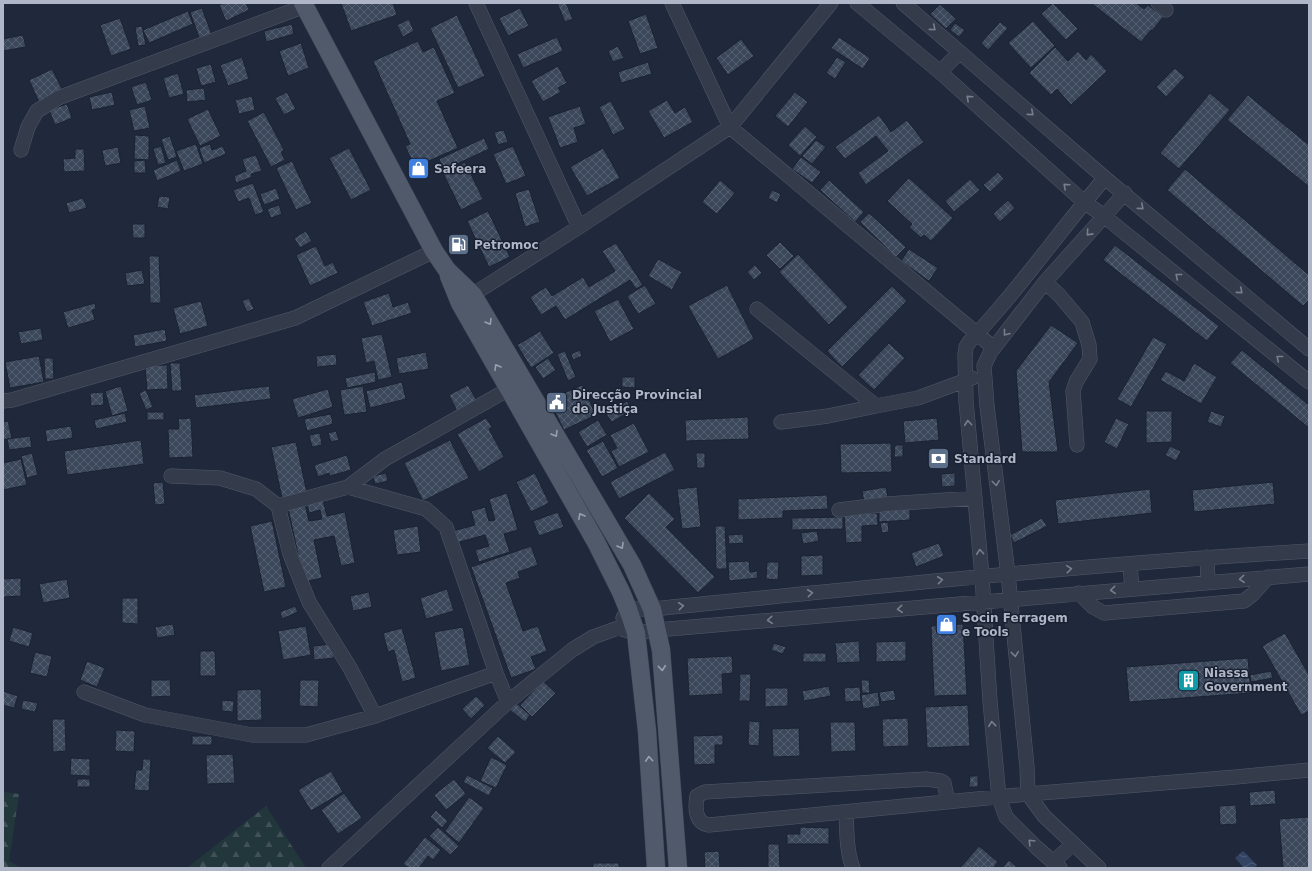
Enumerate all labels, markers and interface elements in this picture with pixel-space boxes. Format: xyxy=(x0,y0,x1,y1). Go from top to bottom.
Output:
one-way arrow xyxy=(928,24,935,31)
one-way arrow xyxy=(966,96,974,103)
one-way arrow xyxy=(1026,109,1034,116)
shop icon: Safeera xyxy=(406,156,432,182)
place label: Safeera xyxy=(434,162,486,176)
one-way arrow xyxy=(1063,183,1071,190)
one-way arrow xyxy=(1136,202,1143,209)
one-way arrow xyxy=(1087,228,1094,235)
fuel station icon: Petromoc xyxy=(445,232,471,258)
place label: Petromoc xyxy=(474,238,539,252)
one-way arrow xyxy=(1175,274,1182,281)
one-way arrow xyxy=(1235,286,1243,293)
one-way arrow xyxy=(484,318,491,325)
one-way arrow xyxy=(1004,328,1011,335)
one-way arrow xyxy=(1276,356,1283,363)
one-way arrow xyxy=(494,364,501,371)
place label: Direcção Provincial de Justiça xyxy=(572,388,702,416)
public building icon: Direcção Provincial de Justiça xyxy=(543,389,569,415)
one-way arrow xyxy=(964,420,973,426)
one-way arrow xyxy=(551,430,558,437)
bank icon: Standard xyxy=(926,446,952,472)
place label: Standard xyxy=(954,452,1016,466)
one-way arrow xyxy=(991,480,1000,486)
one-way arrow xyxy=(579,513,586,521)
one-way arrow xyxy=(616,542,623,549)
one-way arrow xyxy=(976,549,985,555)
one-way arrow xyxy=(1066,564,1072,573)
one-way arrow xyxy=(1239,575,1245,584)
one-way arrow xyxy=(937,576,943,585)
one-way arrow xyxy=(1110,586,1116,595)
one-way arrow xyxy=(807,589,813,598)
one-way arrow xyxy=(678,601,684,610)
one-way arrow xyxy=(896,604,903,613)
place label: Socin Ferragem e Tools xyxy=(962,611,1068,639)
shop icon: Socin Ferragem e Tools xyxy=(934,612,960,638)
one-way arrow xyxy=(767,616,773,625)
one-way arrow xyxy=(1010,651,1019,657)
one-way arrow xyxy=(658,665,667,671)
place label: Niassa Government xyxy=(1204,666,1288,694)
building icon: Niassa Government xyxy=(1175,667,1201,693)
one-way arrow xyxy=(988,721,997,727)
one-way arrow xyxy=(645,756,654,762)
one-way arrow xyxy=(1028,839,1036,847)

